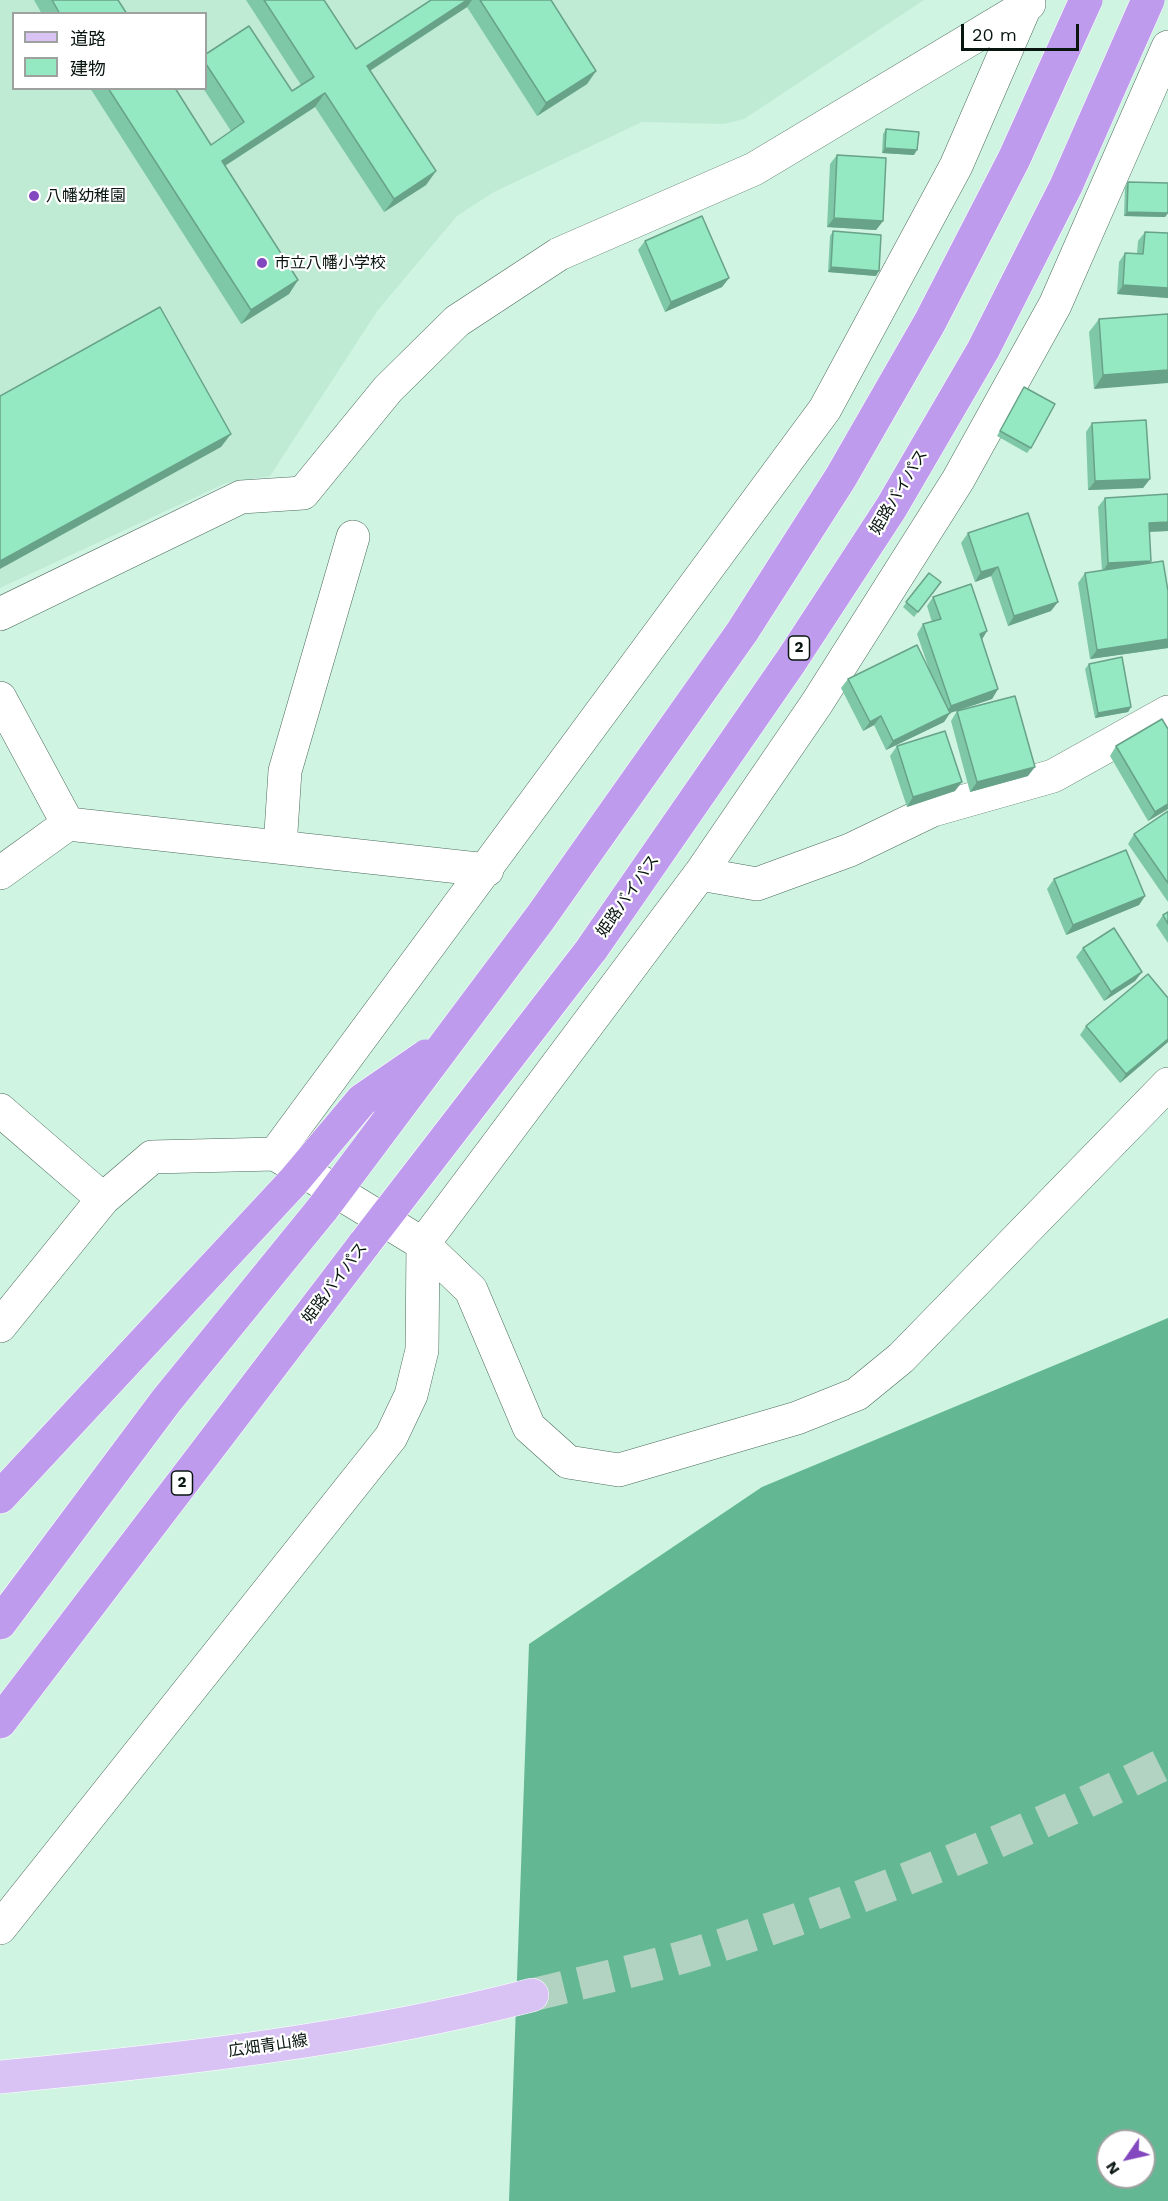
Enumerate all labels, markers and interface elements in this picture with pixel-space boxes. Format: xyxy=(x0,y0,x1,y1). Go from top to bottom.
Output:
legend xyxy=(12,12,207,90)
scale bar xyxy=(964,12,1082,50)
text: 20 m xyxy=(972,24,1017,45)
text: 道路 xyxy=(70,28,106,49)
text: 建物 xyxy=(70,58,106,79)
place label: 八幡幼稚園 xyxy=(46,186,126,206)
marker: 八幡幼稚園 xyxy=(27,189,41,203)
place label: 市立八幡小学校 xyxy=(274,253,386,273)
marker: 市立八幡小学校 xyxy=(255,256,269,270)
street label: 姫路バイパス xyxy=(866,446,932,538)
road number: 2 xyxy=(788,636,810,660)
street label: 姫路バイパス xyxy=(593,851,663,941)
street label: 姫路バイパス xyxy=(298,1239,372,1327)
road number: 2 xyxy=(172,1471,192,1495)
street label: 広畑青山線 xyxy=(227,2031,309,2061)
north arrow xyxy=(1096,2129,1156,2189)
text: N xyxy=(1101,2158,1124,2178)

